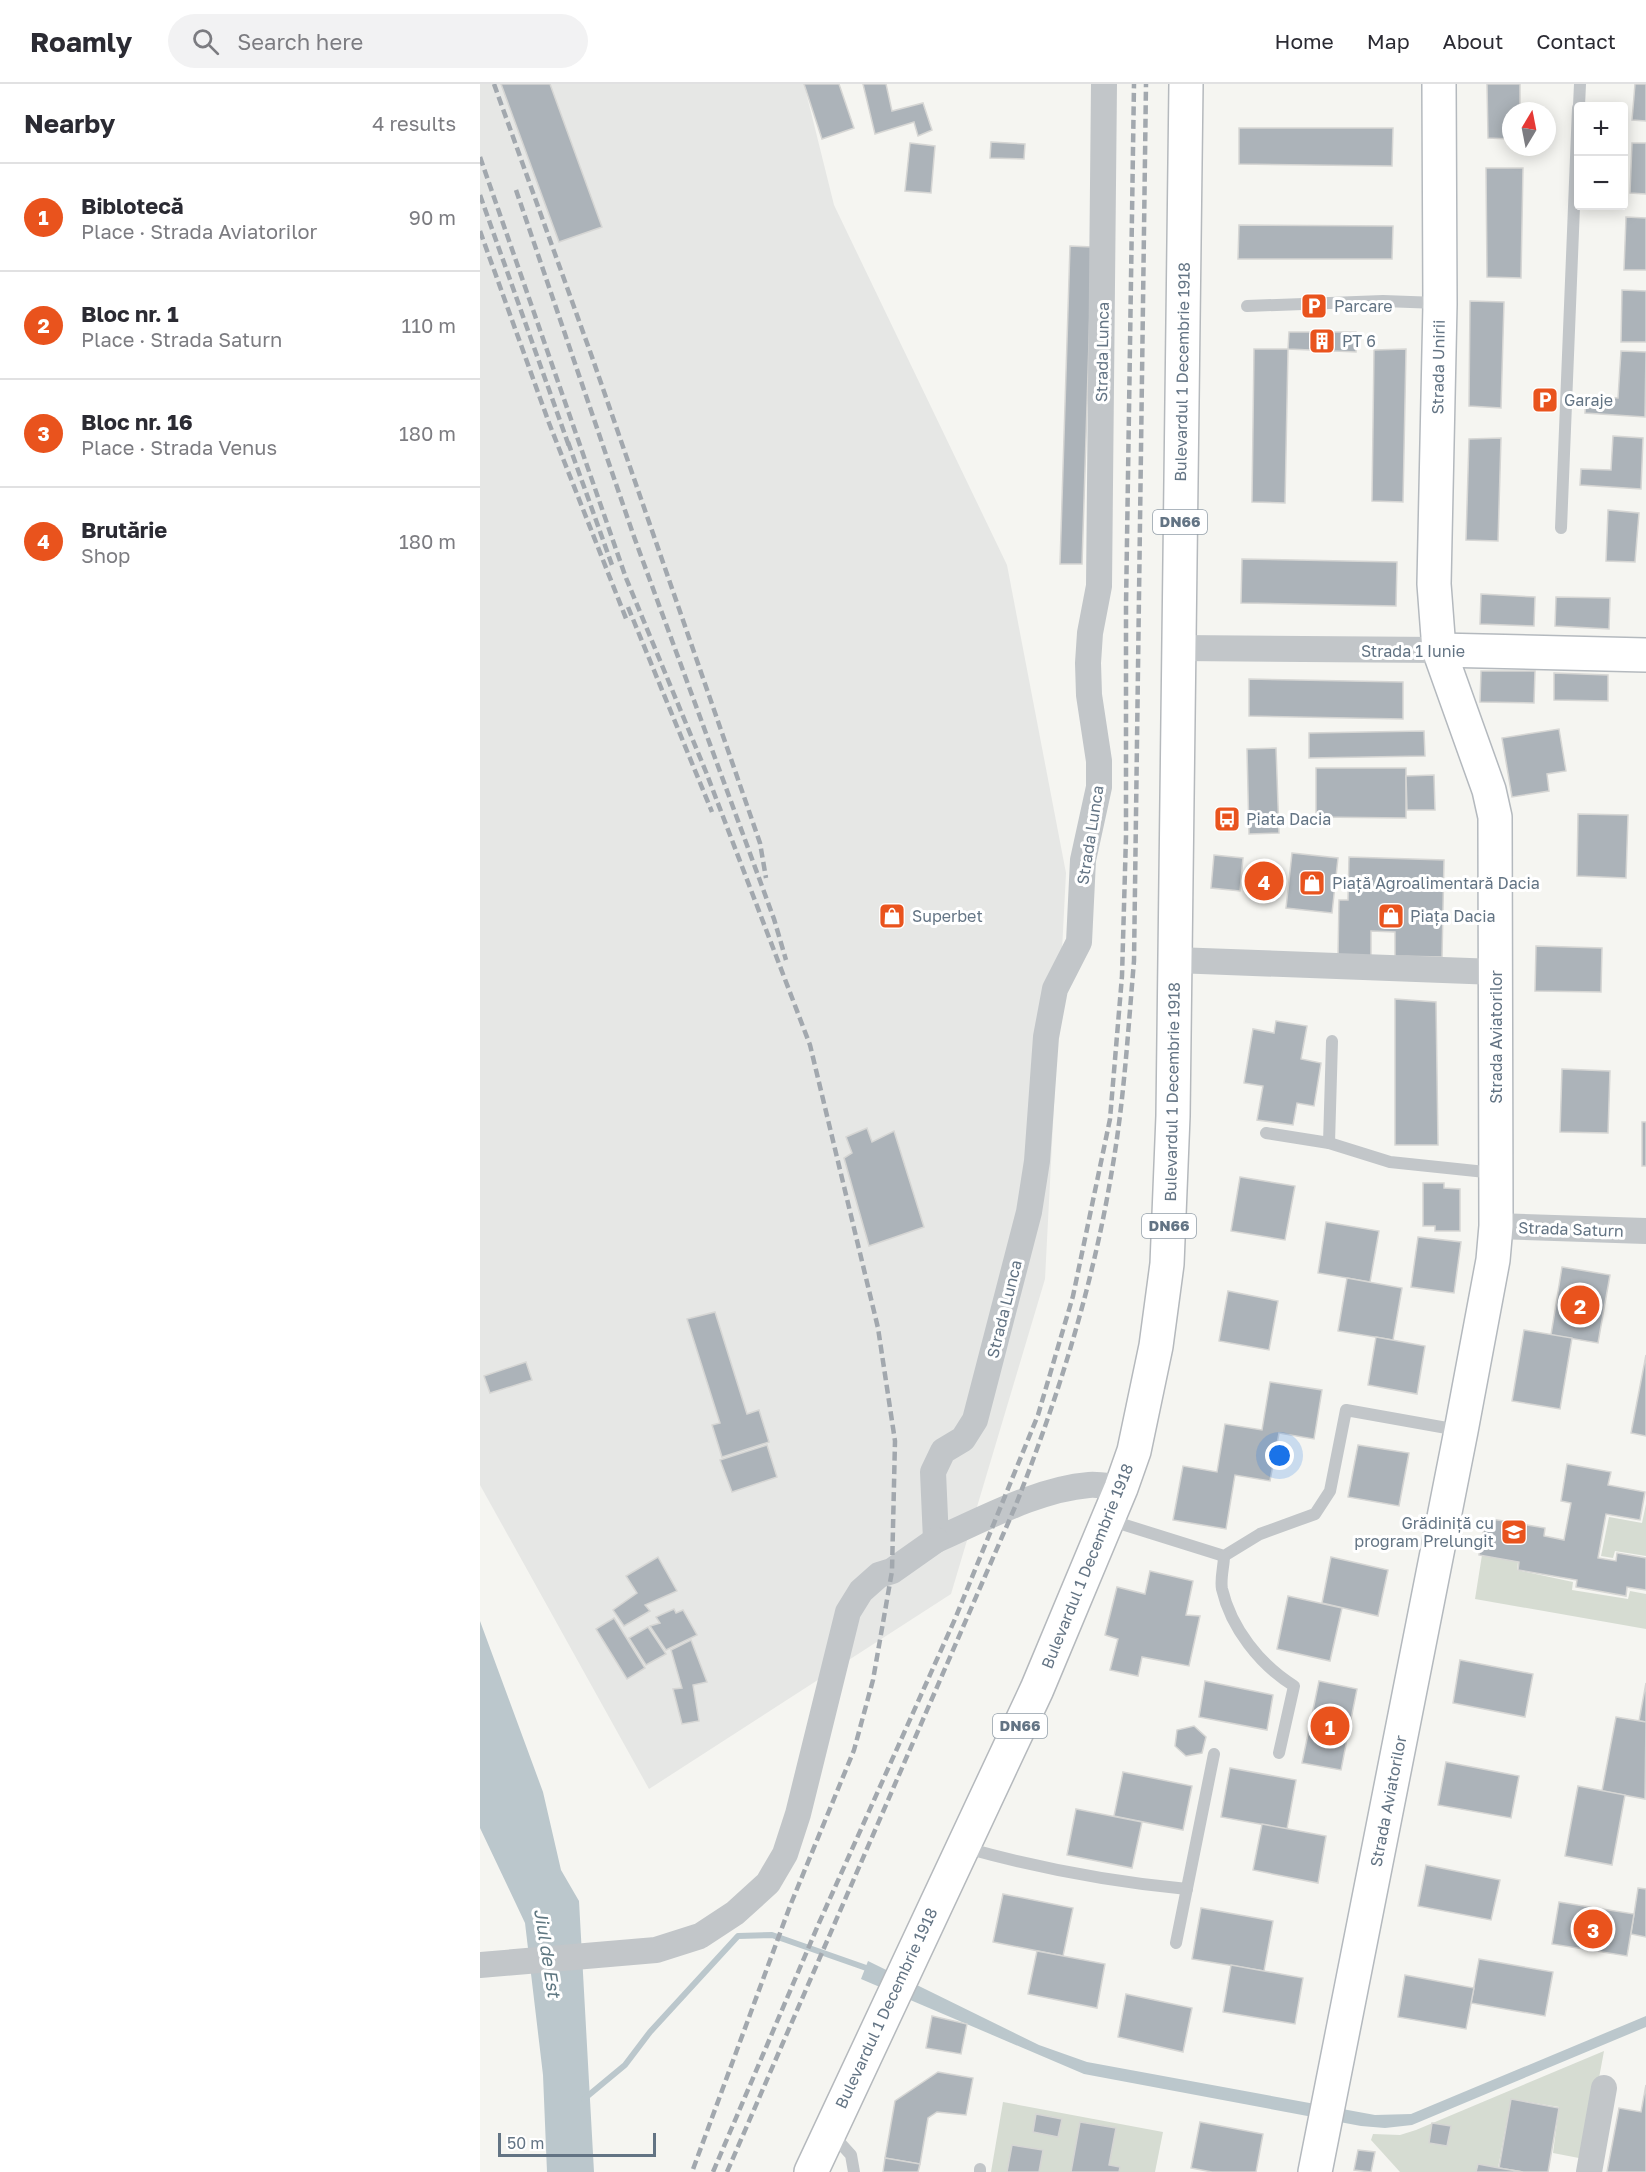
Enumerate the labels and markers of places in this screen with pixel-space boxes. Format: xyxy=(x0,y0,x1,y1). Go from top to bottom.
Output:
parking icon: Parcare xyxy=(1299,291,1329,321)
place label: Parcare xyxy=(1334,296,1393,316)
building icon: PT 6 xyxy=(1307,326,1337,356)
place label: PT 6 xyxy=(1342,331,1376,351)
parking icon: Garaje xyxy=(1530,385,1560,415)
place label: Garaje xyxy=(1564,390,1613,410)
bus stop icon: Piata Dacia xyxy=(1212,804,1242,834)
place label: Piata Dacia xyxy=(1246,809,1331,829)
pin: 4 xyxy=(1244,858,1284,904)
shop icon: Piață Agroalimentară Dacia xyxy=(1297,868,1327,898)
place label: Piață Agroalimentară Dacia xyxy=(1332,873,1540,893)
shop icon: Superbet xyxy=(877,901,907,931)
shop icon: Piața Dacia xyxy=(1376,901,1406,931)
place label: Superbet xyxy=(912,906,983,926)
place label: Piața Dacia xyxy=(1410,906,1496,926)
pin: 2 xyxy=(1560,1282,1600,1328)
place label: Grădiniță cu program Prelungit xyxy=(1354,1513,1494,1551)
school or university icon: Grădiniță cu program Prelungit xyxy=(1499,1517,1529,1547)
pin: 1 xyxy=(1310,1704,1350,1748)
pin: 3 xyxy=(1574,1906,1612,1952)

